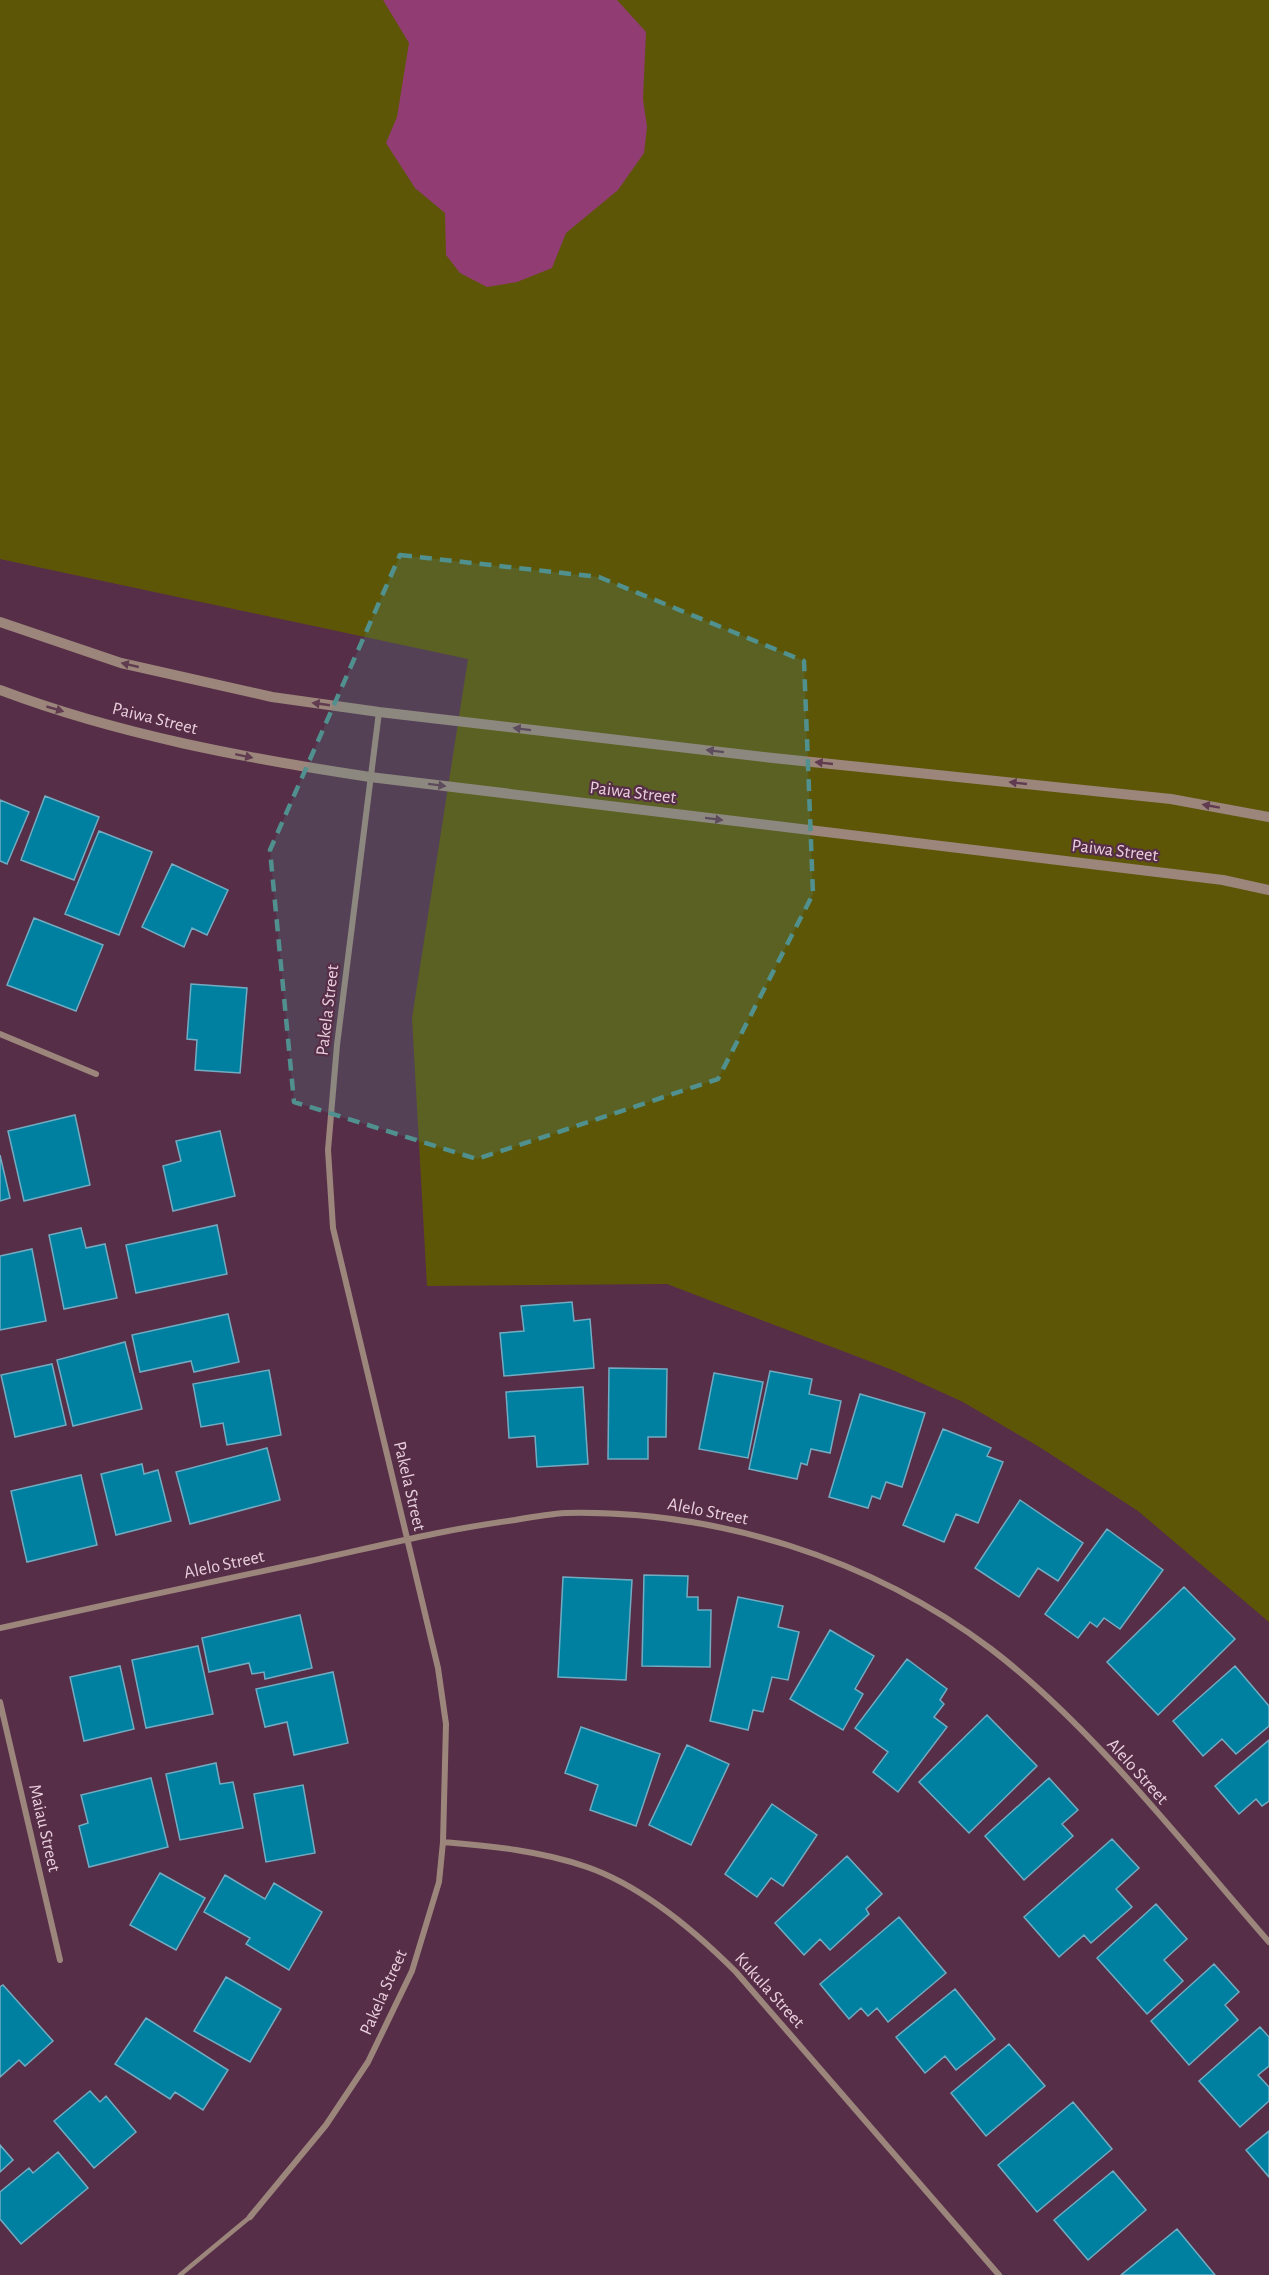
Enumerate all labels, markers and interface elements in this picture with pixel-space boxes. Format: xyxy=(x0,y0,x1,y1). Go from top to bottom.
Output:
one-way arrow xyxy=(120,660,139,669)
one-way arrow xyxy=(311,699,330,708)
street label: Paiwa Street xyxy=(110,700,199,738)
one-way arrow xyxy=(46,705,64,714)
one-way arrow xyxy=(512,724,531,734)
one-way arrow xyxy=(706,746,725,756)
one-way arrow xyxy=(235,752,253,762)
one-way arrow xyxy=(814,758,833,768)
one-way arrow xyxy=(1008,778,1027,788)
street label: Paiwa Street xyxy=(589,779,677,807)
one-way arrow xyxy=(428,780,447,790)
one-way arrow xyxy=(1202,802,1221,811)
one-way arrow xyxy=(705,814,724,823)
street label: Paiwa Street xyxy=(1071,837,1159,865)
street label: Pakela Street xyxy=(313,963,343,1057)
street label: Pakela Street xyxy=(390,1440,428,1533)
street label: Alelo Street xyxy=(666,1495,750,1529)
street label: Alelo Street xyxy=(182,1548,266,1582)
street label: Alelo Street xyxy=(1103,1735,1171,1808)
street label: Maiau Street xyxy=(25,1783,63,1874)
street label: Pakela Street xyxy=(357,1947,411,2038)
street label: Kukula Street xyxy=(731,1950,808,2032)

